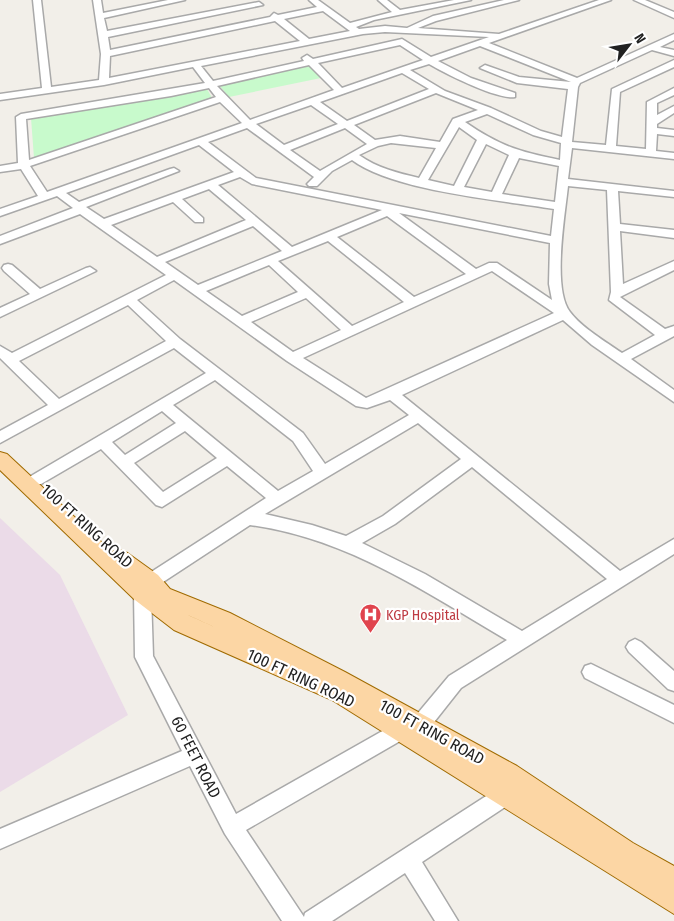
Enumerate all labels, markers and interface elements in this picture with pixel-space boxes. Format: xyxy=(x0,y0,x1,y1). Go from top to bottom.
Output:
north arrow xyxy=(604,20,654,70)
text: N xyxy=(630,31,649,47)
street label: 100 FT RING ROAD xyxy=(37,480,137,572)
hospital icon: KGP Hospital xyxy=(358,603,382,634)
place label: KGP Hospital xyxy=(386,607,460,624)
street label: 100 FT RING ROAD xyxy=(244,645,358,711)
street label: 100 FT RING ROAD xyxy=(376,695,488,769)
street label: 60 FEET ROAD xyxy=(167,713,225,801)

